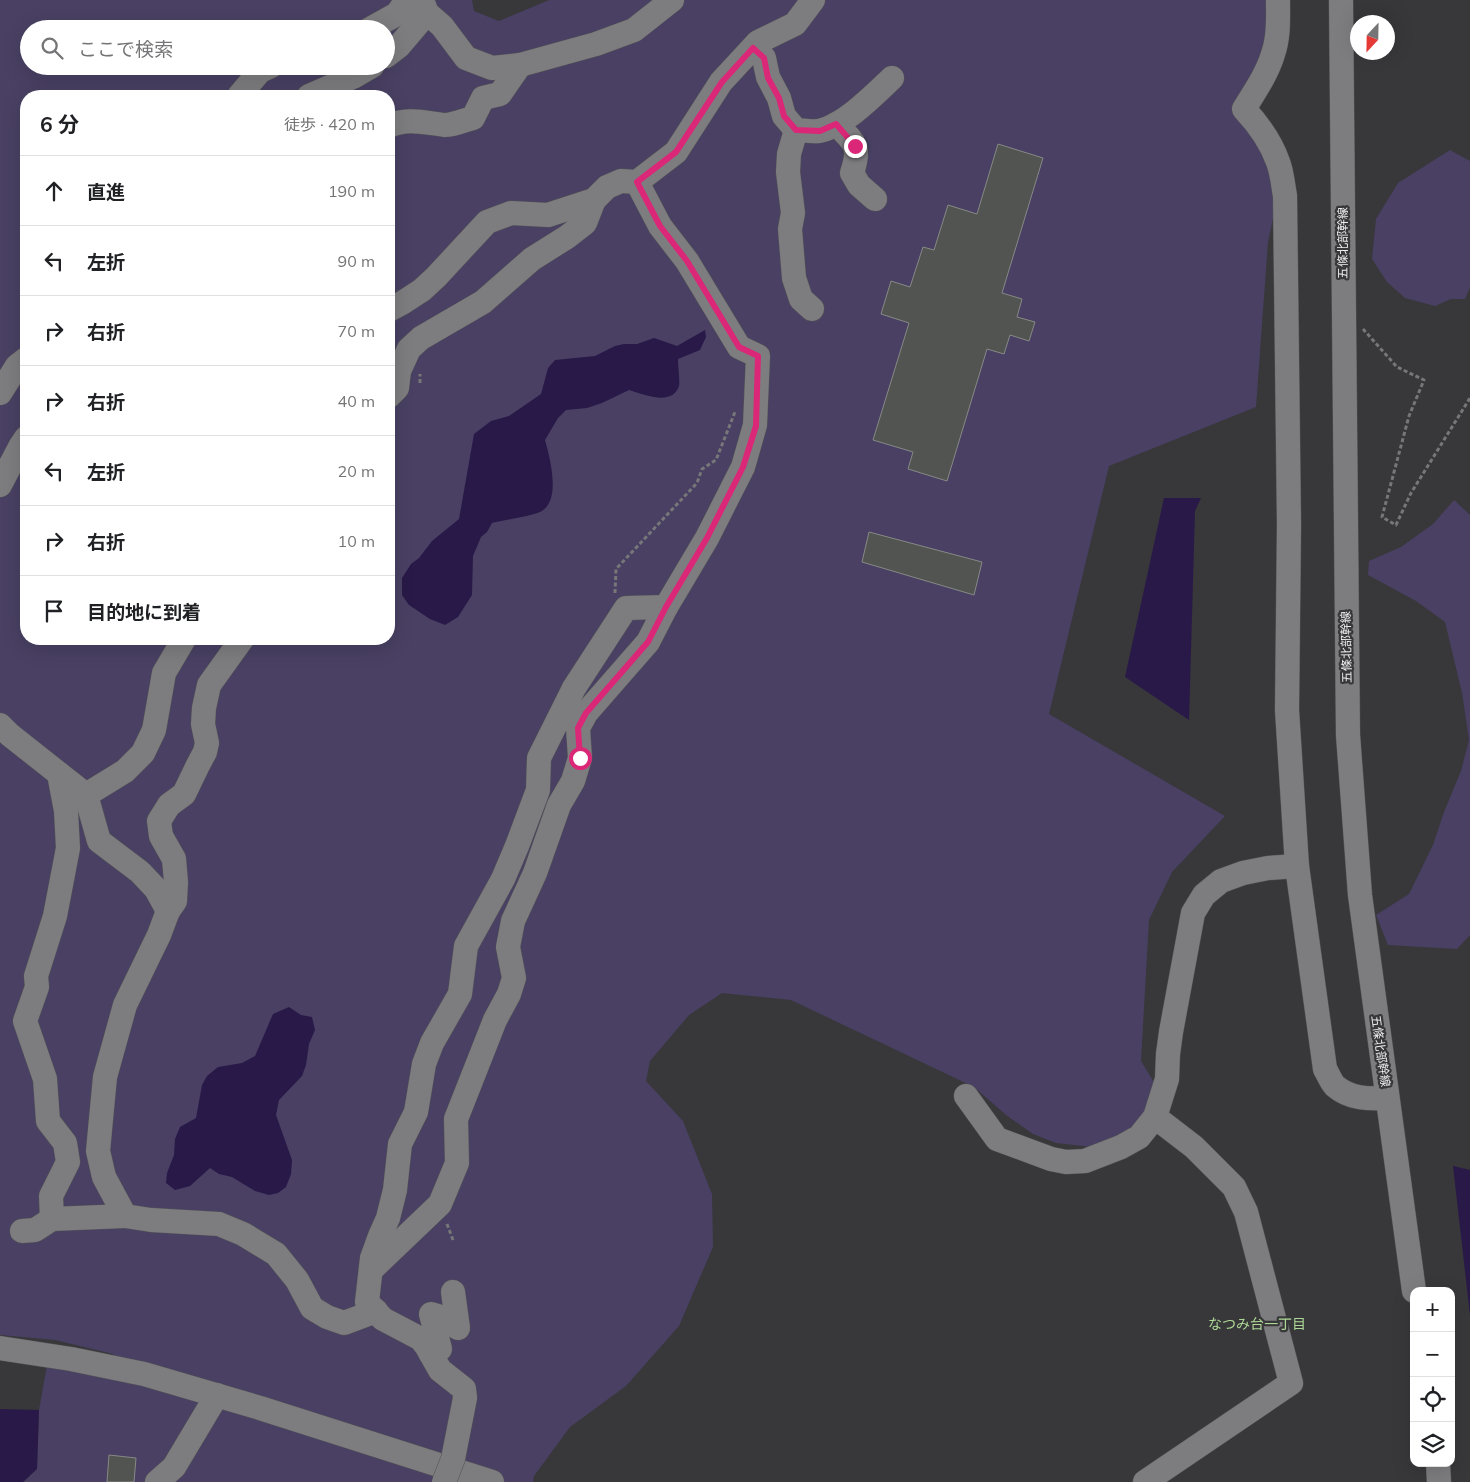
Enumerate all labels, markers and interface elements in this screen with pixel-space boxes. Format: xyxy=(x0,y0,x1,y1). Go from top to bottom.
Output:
north arrow xyxy=(1350,15,1395,60)
search box xyxy=(20,20,395,75)
icon: search xyxy=(38,34,66,62)
text: ここで検索 xyxy=(78,37,173,61)
text: 6 分 xyxy=(40,111,79,137)
text: 徒歩 · 420 m xyxy=(284,114,375,134)
route end xyxy=(844,135,867,158)
icon: ahead xyxy=(40,177,68,205)
text: 直進 xyxy=(87,180,125,204)
text: 190 m xyxy=(328,181,375,201)
street label: 五條北部幹線 xyxy=(1335,207,1350,279)
icon: left xyxy=(40,247,68,275)
text: 左折 xyxy=(87,250,125,274)
text: 90 m xyxy=(338,251,375,271)
icon: right xyxy=(40,317,68,345)
text: 右折 xyxy=(87,320,125,344)
text: 70 m xyxy=(338,321,375,341)
icon: right xyxy=(40,387,68,415)
text: 右折 xyxy=(87,390,125,414)
text: 40 m xyxy=(338,391,375,411)
icon: left xyxy=(40,457,68,485)
text: 左折 xyxy=(87,460,125,484)
text: 20 m xyxy=(338,461,375,481)
icon: right xyxy=(40,527,68,555)
text: 右折 xyxy=(87,530,125,554)
text: 10 m xyxy=(338,531,375,551)
icon: arrive xyxy=(40,597,68,625)
text: 目的地に到着 xyxy=(87,600,201,624)
street label: 五條北部幹線 xyxy=(1338,611,1354,683)
route start xyxy=(569,747,592,770)
street label: 五條北部幹線 xyxy=(1369,1014,1393,1088)
map controls xyxy=(1410,1287,1455,1467)
button: + xyxy=(1410,1287,1455,1332)
district label: なつみ台一丁目 xyxy=(1208,1315,1306,1333)
button: − xyxy=(1410,1332,1455,1377)
button: locate xyxy=(1410,1377,1455,1422)
button: layers xyxy=(1410,1422,1455,1467)

